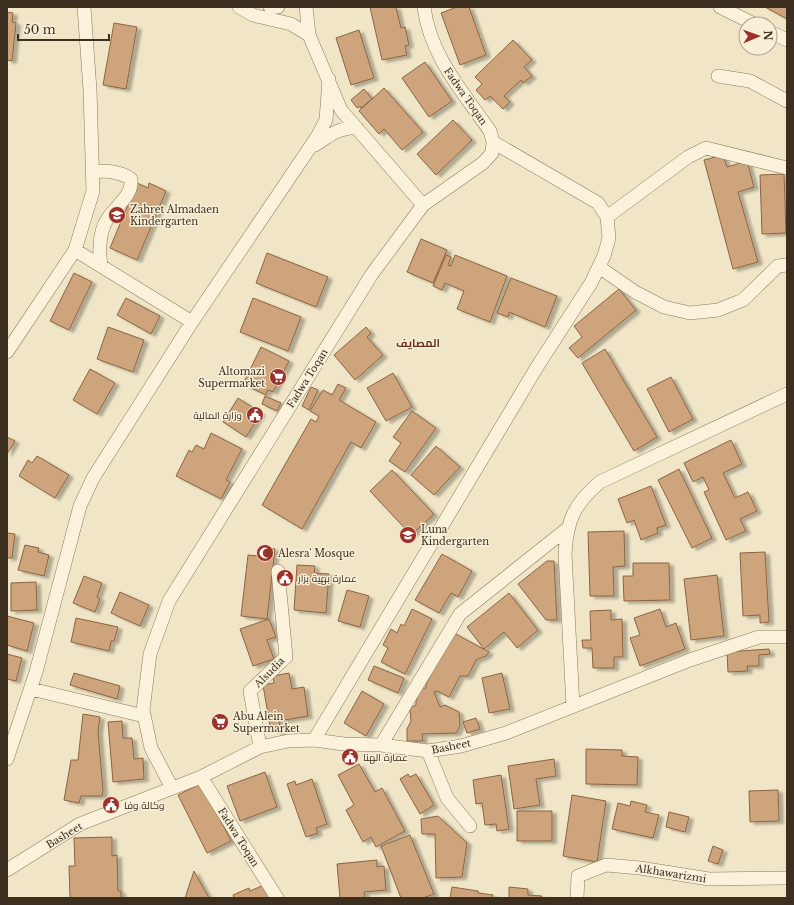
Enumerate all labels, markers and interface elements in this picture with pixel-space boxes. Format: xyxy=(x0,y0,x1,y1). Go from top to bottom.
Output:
scale bar xyxy=(18,16,109,42)
north arrow xyxy=(738,16,778,56)
text: 50 m xyxy=(24,22,56,37)
text: N xyxy=(761,30,775,42)
street label: Fadwa Toqan xyxy=(441,65,490,128)
place label: Zahret Almadaen Kindergarten xyxy=(130,203,219,228)
school or university icon: Zahret Almadaen Kindergarten xyxy=(107,205,127,225)
district label: المصايف xyxy=(396,336,440,350)
street label: Fadwa Toqan xyxy=(284,346,331,410)
place label: Altomazi Supermarket xyxy=(198,365,266,390)
supermarket icon: Altomazi Supermarket xyxy=(268,367,288,387)
public building icon: وزارة المالية xyxy=(245,405,265,425)
place label: وزارة المالية xyxy=(193,409,242,422)
place label: Luna Kindergarten xyxy=(421,523,489,548)
school or university icon: Luna Kindergarten xyxy=(398,525,418,545)
mosque icon: Alesra' Mosque xyxy=(255,543,275,563)
place label: Alesra' Mosque xyxy=(277,547,355,560)
public building icon: عمارة بهية بزار xyxy=(275,568,295,588)
place label: عمارة بهية بزار xyxy=(297,572,357,585)
street label: Alsudia xyxy=(251,654,288,691)
place label: Abu Alein Supermarket xyxy=(232,710,300,735)
supermarket icon: Abu Alein Supermarket xyxy=(210,712,230,732)
street label: Basheet xyxy=(430,736,472,757)
public building icon: عمارة الهنا xyxy=(340,747,360,767)
place label: عمارة الهنا xyxy=(363,751,408,764)
public building icon: وكالة وفا xyxy=(101,795,121,815)
place label: وكالة وفا xyxy=(124,799,165,812)
street label: Fadwa Toqan xyxy=(215,805,262,869)
street label: Basheet xyxy=(44,819,85,851)
street label: Alkhawarizmi xyxy=(634,861,708,886)

